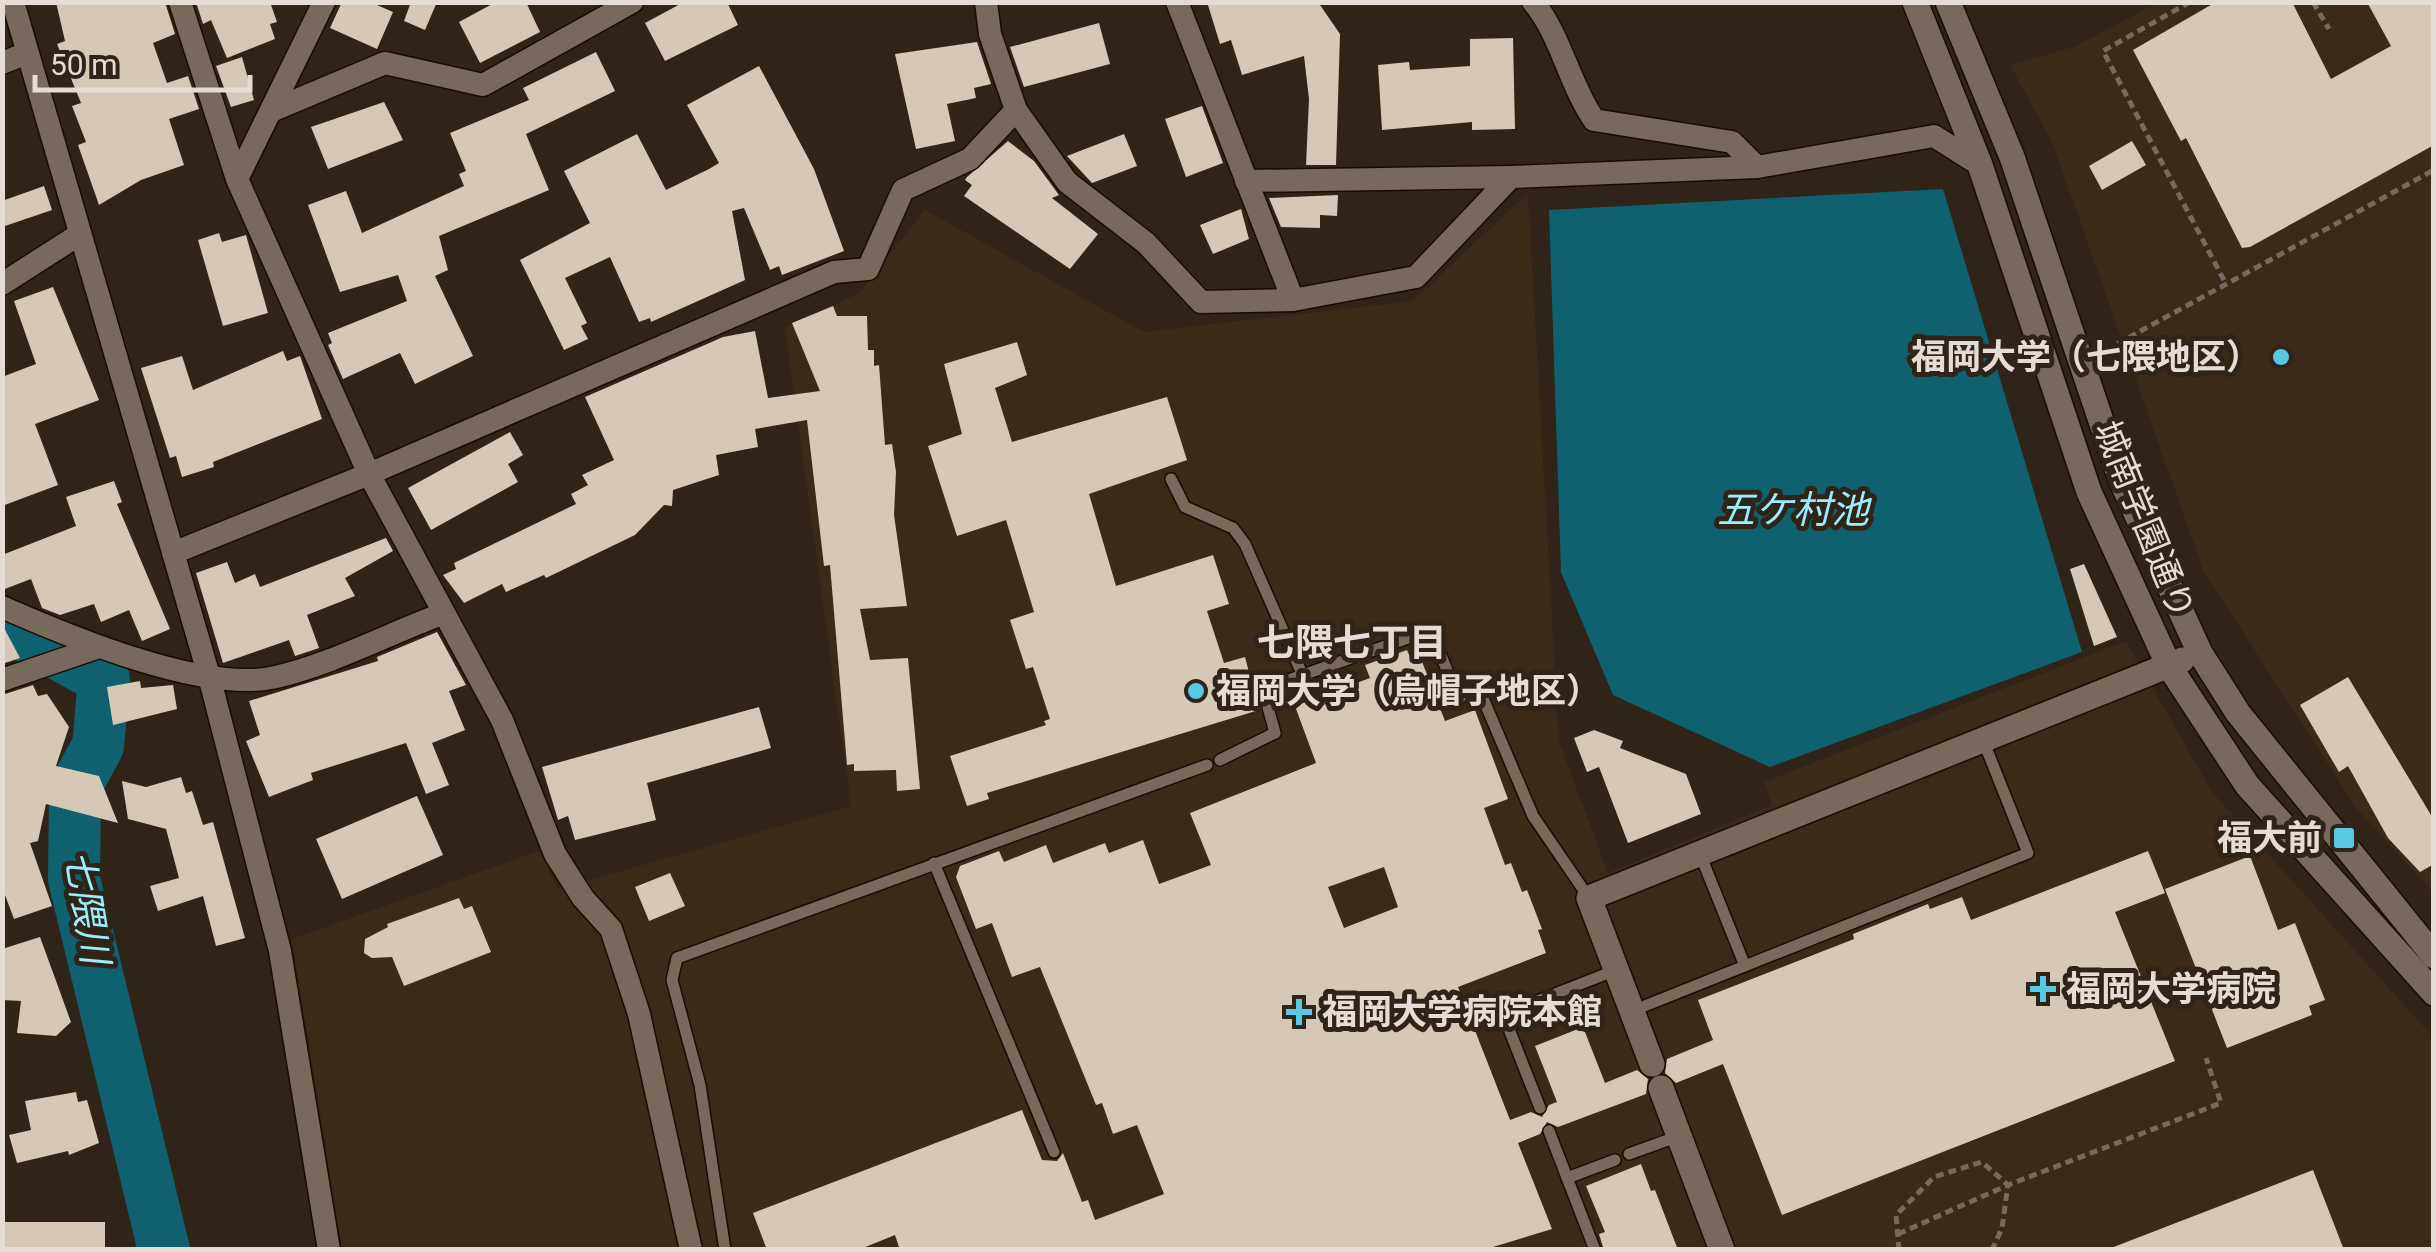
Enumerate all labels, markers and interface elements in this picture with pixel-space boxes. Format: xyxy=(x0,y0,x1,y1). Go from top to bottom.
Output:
scale bar xyxy=(35,30,250,92)
text: 50 m xyxy=(50,47,117,82)
place label: 福岡大学（七隈地区） xyxy=(1911,337,2261,378)
marker: 福岡大学（七隈地区） xyxy=(2270,346,2292,368)
street label: 城南学園通り xyxy=(2086,415,2202,625)
water label: 五ケ村池 xyxy=(1717,488,1873,532)
district label: 七隈七丁目 xyxy=(1257,621,1447,665)
place label: 福岡大学（烏帽子地区） xyxy=(1216,671,1601,712)
marker: 福岡大学（烏帽子地区） xyxy=(1185,680,1207,702)
place label: 福大前 xyxy=(2217,818,2322,859)
marker: 福大前 xyxy=(2331,825,2357,851)
water label: 七隈川 xyxy=(56,847,118,971)
place label: 福岡大学病院 xyxy=(2066,969,2276,1010)
marker: 福岡大学病院 xyxy=(2030,976,2056,1002)
place label: 福岡大学病院本館 xyxy=(1322,992,1602,1033)
marker: 福岡大学病院本館 xyxy=(1286,999,1312,1025)

